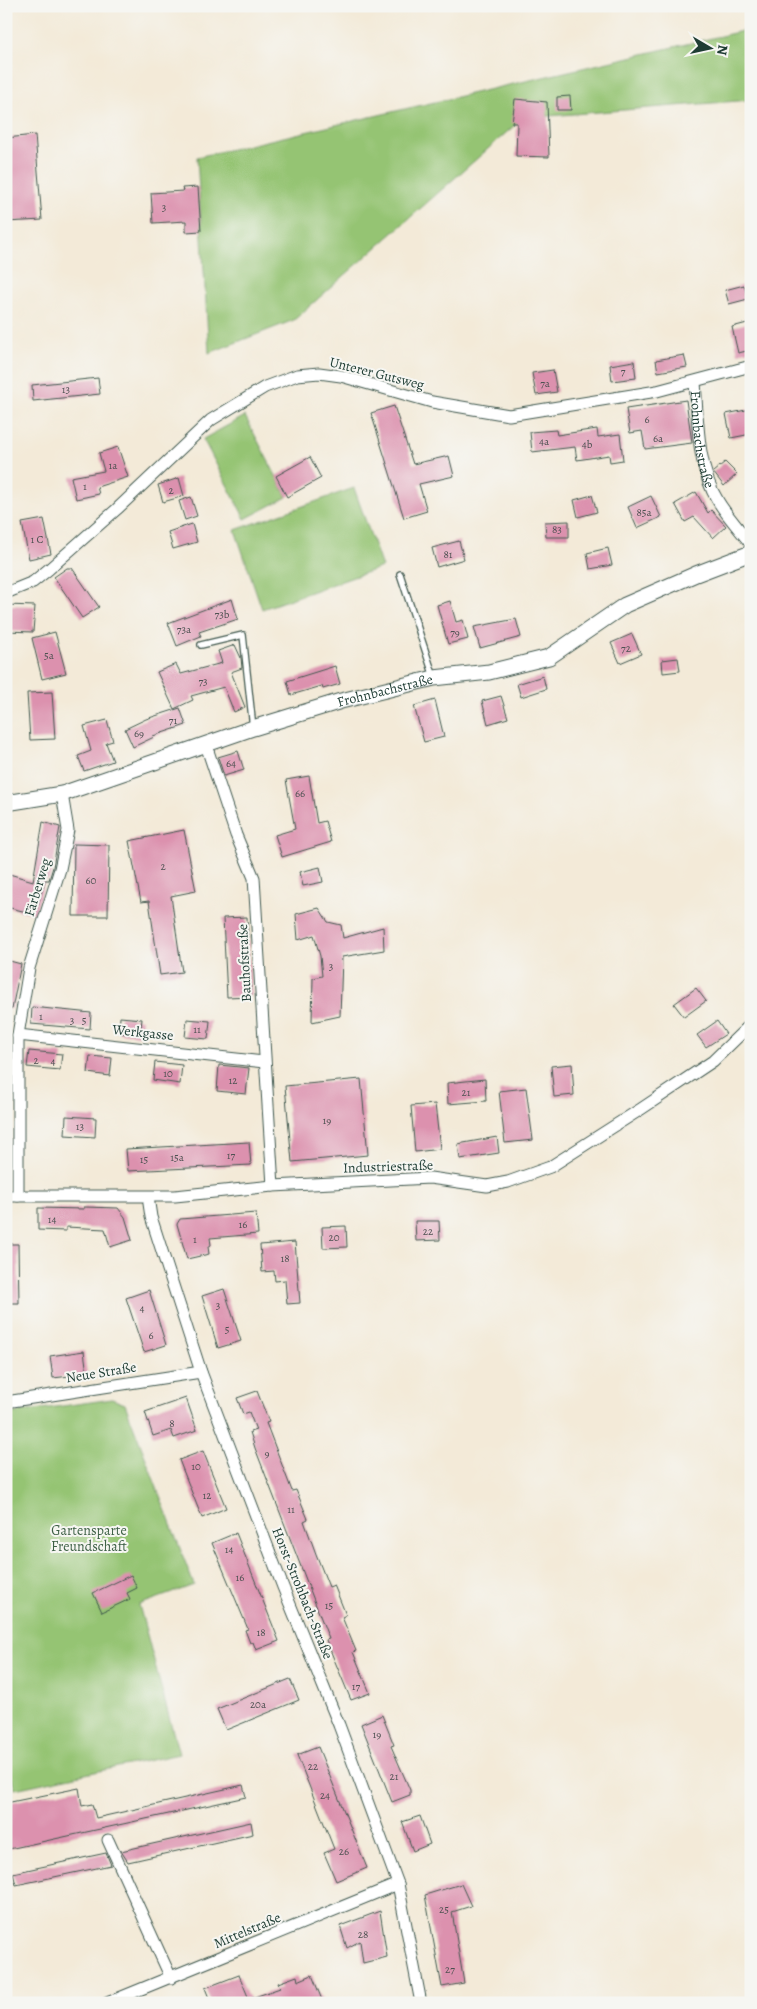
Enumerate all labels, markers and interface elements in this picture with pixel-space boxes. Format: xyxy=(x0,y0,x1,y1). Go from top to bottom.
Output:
north arrow xyxy=(684,22,734,72)
text: N xyxy=(712,43,733,56)
house number: 3 xyxy=(162,200,166,215)
street label: Unterer Gutsweg xyxy=(327,353,426,394)
house number: 7 xyxy=(621,364,626,379)
house number: 7a xyxy=(540,376,551,391)
house number: 13 xyxy=(62,382,70,397)
street label: Frohnbachstraße xyxy=(686,390,719,491)
house number: 6 xyxy=(644,412,650,427)
house number: 6a xyxy=(653,431,664,446)
house number: 4a xyxy=(539,434,550,449)
house number: 4b xyxy=(582,437,593,452)
house number: 1a xyxy=(109,458,118,473)
house number: 1 xyxy=(83,479,87,494)
house number: 2 xyxy=(168,483,174,498)
house number: 85a xyxy=(636,505,652,520)
house number: 83 xyxy=(552,522,562,537)
house number: 1 C xyxy=(31,532,44,547)
house number: 81 xyxy=(443,547,453,562)
house number: 73b xyxy=(215,607,230,622)
house number: 73a xyxy=(177,622,192,637)
house number: 79 xyxy=(450,625,460,640)
house number: 72 xyxy=(621,641,631,656)
house number: 5a xyxy=(44,648,55,663)
street label: Frohnbachstraße xyxy=(335,670,435,712)
house number: 73 xyxy=(198,674,208,689)
house number: 71 xyxy=(169,713,177,728)
house number: 69 xyxy=(134,726,144,741)
house number: 64 xyxy=(226,756,236,771)
house number: 66 xyxy=(295,786,305,801)
street label: Färberweg xyxy=(20,856,55,919)
house number: 2 xyxy=(160,859,166,874)
house number: 60 xyxy=(86,873,97,888)
street label: Bauhofstraße xyxy=(233,923,256,1002)
house number: 3 xyxy=(329,959,333,974)
house number: 1 xyxy=(39,1009,43,1024)
house number: 3 xyxy=(70,1013,74,1028)
house number: 5 xyxy=(82,1013,87,1028)
street label: Werkgasse xyxy=(111,1020,174,1045)
house number: 11 xyxy=(193,1022,201,1037)
house number: 2 xyxy=(33,1053,39,1068)
house number: 4 xyxy=(51,1054,56,1069)
house number: 10 xyxy=(163,1066,173,1081)
house number: 12 xyxy=(229,1073,238,1088)
house number: 21 xyxy=(462,1085,471,1100)
house number: 19 xyxy=(323,1113,331,1128)
house number: 13 xyxy=(76,1119,84,1134)
house number: 17 xyxy=(227,1148,236,1163)
house number: 15a xyxy=(170,1150,185,1165)
house number: 15 xyxy=(140,1152,149,1167)
street label: Industriestraße xyxy=(343,1155,433,1178)
house number: 14 xyxy=(48,1212,56,1227)
house number: 16 xyxy=(239,1217,247,1232)
house number: 22 xyxy=(423,1224,433,1239)
house number: 20 xyxy=(328,1230,340,1245)
house number: 1 xyxy=(193,1232,197,1247)
house number: 18 xyxy=(280,1251,290,1266)
house number: 3 xyxy=(216,1298,220,1313)
house number: 4 xyxy=(140,1301,145,1316)
house number: 5 xyxy=(225,1322,230,1337)
house number: 6 xyxy=(148,1328,154,1343)
street label: Neue Straße xyxy=(65,1358,138,1387)
house number: 8 xyxy=(169,1416,175,1431)
house number: 9 xyxy=(264,1446,270,1461)
house number: 10 xyxy=(191,1459,201,1474)
house number: 12 xyxy=(203,1488,212,1503)
house number: 11 xyxy=(287,1502,295,1517)
park label: Gartensparte Freundschaft xyxy=(51,1521,127,1556)
street label: Horst-Strohbach-Straße xyxy=(267,1524,338,1662)
house number: 14 xyxy=(225,1542,233,1557)
house number: 16 xyxy=(236,1570,244,1585)
house number: 15 xyxy=(325,1598,334,1613)
house number: 18 xyxy=(256,1625,266,1640)
house number: 17 xyxy=(352,1679,361,1694)
house number: 20a xyxy=(250,1697,267,1712)
house number: 19 xyxy=(373,1727,381,1742)
house number: 22 xyxy=(308,1759,318,1774)
house number: 21 xyxy=(390,1769,399,1784)
house number: 24 xyxy=(320,1788,330,1803)
house number: 26 xyxy=(339,1844,349,1859)
house number: 25 xyxy=(439,1902,449,1917)
street label: Mittelstraße xyxy=(211,1908,284,1953)
house number: 28 xyxy=(358,1927,368,1942)
house number: 27 xyxy=(445,1962,455,1977)

